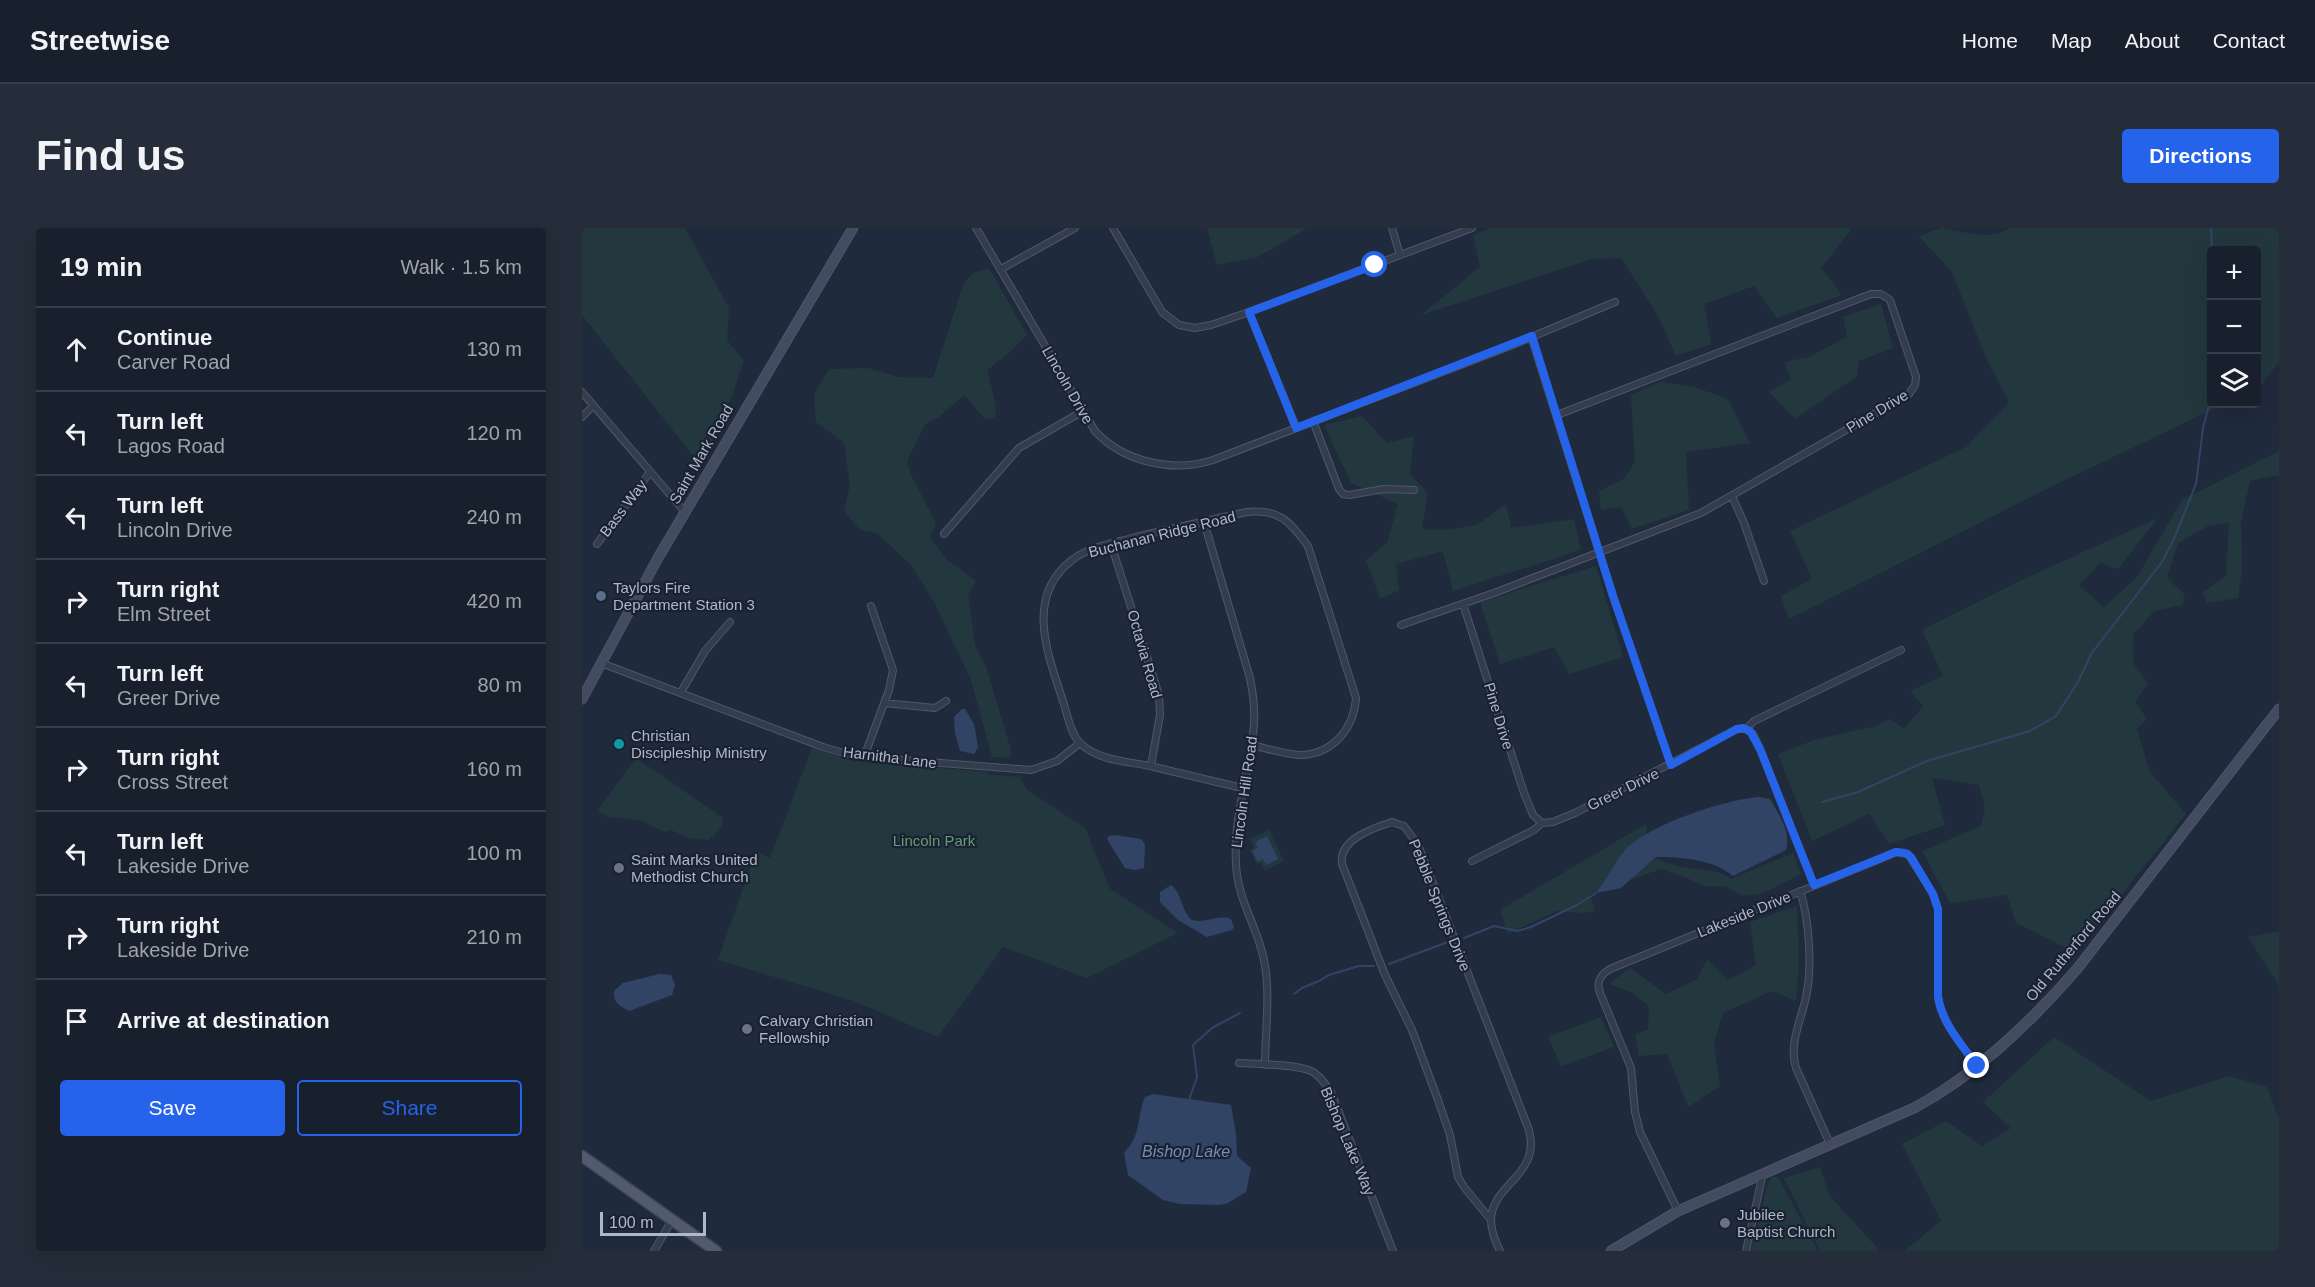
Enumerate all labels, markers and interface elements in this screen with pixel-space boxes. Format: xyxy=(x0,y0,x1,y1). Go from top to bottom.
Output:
text: Streetwise xyxy=(30,25,170,56)
text: Home xyxy=(1962,29,2018,52)
text: Map xyxy=(2051,29,2092,52)
text: About xyxy=(2125,29,2180,52)
text: Contact xyxy=(2213,29,2285,52)
button: Directions xyxy=(2122,129,2279,183)
text: Find us xyxy=(36,132,185,179)
map controls xyxy=(2207,246,2261,408)
button: + xyxy=(2207,246,2261,300)
route start xyxy=(1361,251,1387,277)
text: 19 min xyxy=(60,252,142,282)
text: Walk · 1.5 km xyxy=(401,256,522,278)
button: − xyxy=(2207,300,2261,354)
text: Continue xyxy=(117,325,212,350)
icon: ahead xyxy=(60,333,93,366)
text: 130 m xyxy=(466,338,522,360)
street label: Lincoln Drive xyxy=(1039,343,1097,427)
text: Carver Road xyxy=(117,351,230,373)
button: layers xyxy=(2207,354,2261,408)
street label: Pine Drive xyxy=(1843,386,1911,436)
street label: Saint Mark Road xyxy=(666,401,736,507)
text: Turn left xyxy=(117,409,203,434)
icon: left xyxy=(60,417,93,450)
text: 120 m xyxy=(466,422,522,444)
text: Lagos Road xyxy=(117,435,225,457)
street label: Bass Way xyxy=(596,476,650,540)
text: Turn left xyxy=(117,493,203,518)
icon: left xyxy=(60,501,93,534)
text: 240 m xyxy=(466,506,522,528)
street label: Buchanan Ridge Road xyxy=(1087,507,1237,561)
text: Lincoln Drive xyxy=(117,519,233,541)
text: Turn right xyxy=(117,577,219,602)
place label: Taylors Fire Department Station 3 xyxy=(613,579,755,613)
icon: right xyxy=(60,585,93,618)
marker: Taylors Fire Department Station 3 xyxy=(594,589,608,603)
text: 420 m xyxy=(466,590,522,612)
text: Elm Street xyxy=(117,603,210,625)
street label: Octavia Road xyxy=(1124,608,1166,700)
text: Turn left xyxy=(117,661,203,686)
icon: left xyxy=(60,669,93,702)
text: 80 m xyxy=(478,674,522,696)
street label: Pine Drive xyxy=(1481,680,1517,752)
text: Greer Drive xyxy=(117,687,220,709)
place label: Christian Discipleship Ministry xyxy=(631,727,767,761)
street label: Lincoln Hill Road xyxy=(1228,735,1260,849)
marker: Christian Discipleship Ministry xyxy=(612,737,626,751)
street label: Harnitha Lane xyxy=(842,743,938,771)
text: Turn right xyxy=(117,745,219,770)
icon: right xyxy=(60,753,93,786)
text: 160 m xyxy=(466,758,522,780)
street label: Greer Drive xyxy=(1584,764,1662,814)
text: Cross Street xyxy=(117,771,228,793)
text: Turn left xyxy=(117,829,203,854)
park label: Lincoln Park xyxy=(893,832,976,849)
street label: Pebble Springs Drive xyxy=(1406,836,1474,974)
icon: left xyxy=(60,837,93,870)
text: 100 m xyxy=(466,842,522,864)
place label: Saint Marks United Methodist Church xyxy=(631,851,758,885)
text: Lakeside Drive xyxy=(117,855,249,877)
marker: Saint Marks United Methodist Church xyxy=(612,861,626,875)
street label: Lakeside Drive xyxy=(1695,888,1793,940)
street label: Old Rutherford Road xyxy=(2022,888,2124,1004)
text: Turn right xyxy=(117,913,219,938)
icon: right xyxy=(60,921,93,954)
text: 210 m xyxy=(466,926,522,948)
text: Lakeside Drive xyxy=(117,939,249,961)
icon: arrive xyxy=(60,1005,93,1038)
text: Arrive at destination xyxy=(117,1008,330,1033)
place label: Calvary Christian Fellowship xyxy=(759,1012,873,1046)
marker: Calvary Christian Fellowship xyxy=(740,1022,754,1036)
route end xyxy=(1963,1052,1989,1078)
button: Save xyxy=(60,1080,285,1136)
button: Share xyxy=(297,1080,522,1136)
street label: Bishop Lake Way xyxy=(1317,1084,1379,1198)
water label: Bishop Lake xyxy=(1142,1143,1230,1160)
place label: Jubilee Baptist Church xyxy=(1737,1206,1835,1240)
scale bar xyxy=(600,1209,706,1236)
text: 100 m xyxy=(609,1214,653,1231)
marker: Jubilee Baptist Church xyxy=(1718,1216,1732,1230)

